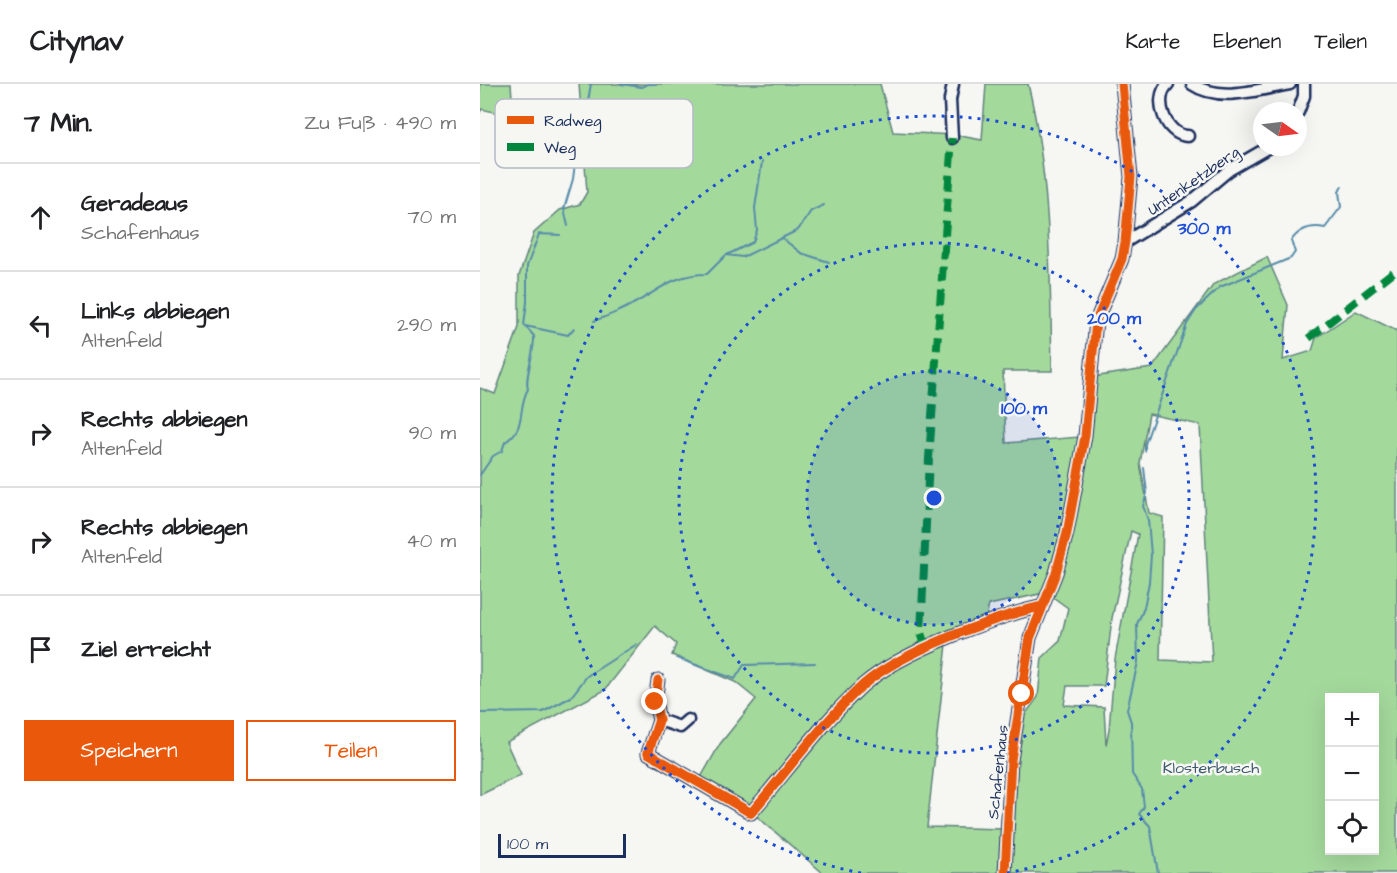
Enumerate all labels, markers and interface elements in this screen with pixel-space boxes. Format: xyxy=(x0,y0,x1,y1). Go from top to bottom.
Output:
text: Citynav xyxy=(30,22,124,61)
text: Karte xyxy=(1125,27,1180,56)
text: Ebenen xyxy=(1213,27,1281,56)
text: Teilen xyxy=(1314,27,1367,56)
legend xyxy=(495,99,693,168)
north arrow xyxy=(1253,102,1307,156)
text: 7 Min. xyxy=(24,105,93,141)
text: Zu Fuß · 490 m xyxy=(304,109,456,137)
text: Radweg xyxy=(544,110,602,133)
text: Weg xyxy=(544,137,576,160)
street label: Untenketzberg xyxy=(1143,141,1245,222)
text: Geradeaus xyxy=(81,188,188,219)
icon: ahead xyxy=(24,201,57,234)
text: 70 m xyxy=(408,203,456,231)
text: 300 m xyxy=(1176,216,1232,241)
text: Schafenhaus xyxy=(81,219,200,247)
text: Links abbiegen xyxy=(81,296,229,327)
text: 200 m xyxy=(1086,306,1142,331)
icon: left xyxy=(24,309,57,342)
text: 290 m xyxy=(397,311,456,339)
text: Altenfeld xyxy=(81,327,162,355)
text: 100 m xyxy=(1001,396,1048,421)
text: Rechts abbiegen xyxy=(81,404,248,435)
icon: right xyxy=(24,417,57,450)
text: 90 m xyxy=(408,419,456,447)
text: Altenfeld xyxy=(81,435,162,463)
centre of rings xyxy=(924,488,944,508)
text: Rechts abbiegen xyxy=(81,512,248,543)
icon: right xyxy=(24,525,57,558)
text: 40 m xyxy=(406,527,456,555)
text: Altenfeld xyxy=(81,543,162,571)
icon: arrive xyxy=(24,633,57,666)
text: Ziel erreicht xyxy=(81,634,211,665)
route start xyxy=(1008,680,1034,706)
route end xyxy=(641,688,667,714)
map controls xyxy=(1325,693,1379,855)
button: + xyxy=(1325,693,1379,747)
button: Speichern xyxy=(24,720,234,781)
button: Teilen xyxy=(246,720,456,781)
street label: Schafenhaus xyxy=(982,724,1014,820)
button: − xyxy=(1325,747,1379,801)
park label: Klosterbusch xyxy=(1163,757,1259,779)
button: locate xyxy=(1325,801,1379,855)
scale bar xyxy=(498,831,626,858)
text: 100 m xyxy=(507,833,548,855)

